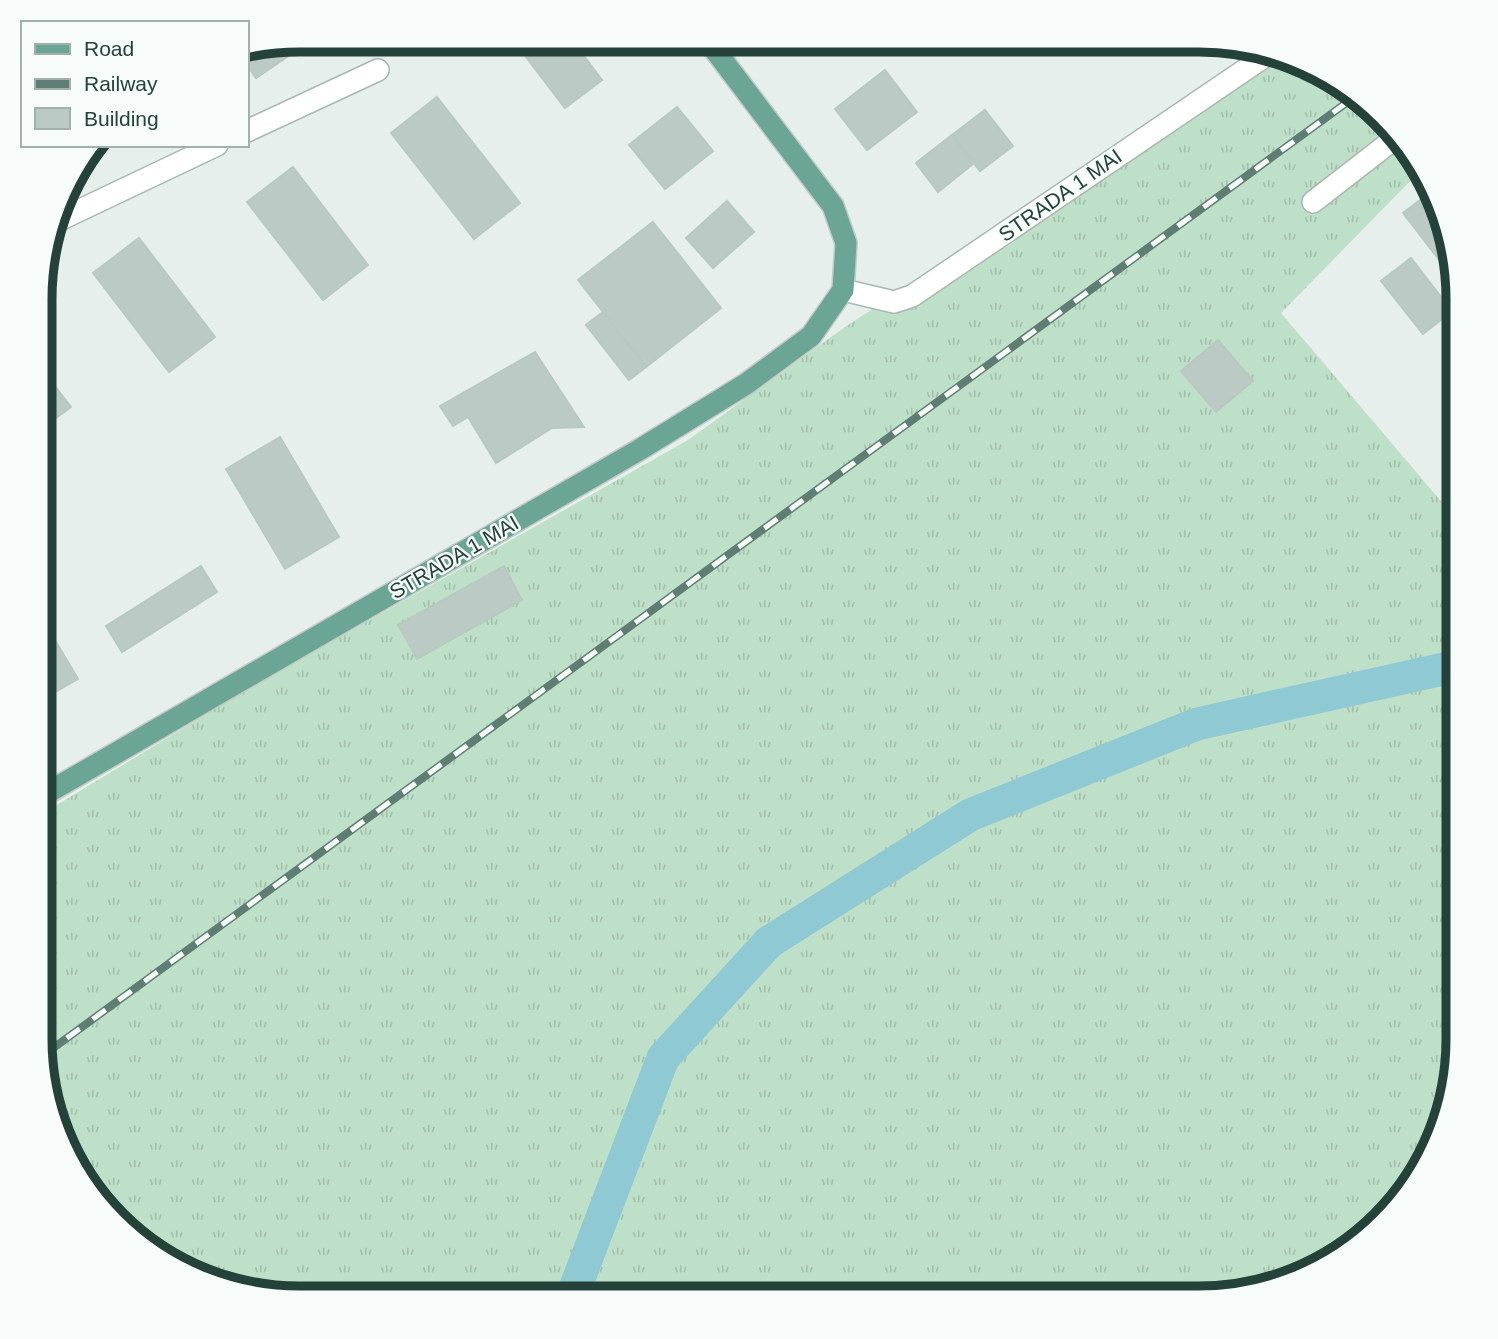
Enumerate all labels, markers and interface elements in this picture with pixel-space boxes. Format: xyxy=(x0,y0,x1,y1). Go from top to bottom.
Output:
legend xyxy=(21,21,248,147)
text: Road xyxy=(84,37,134,60)
text: Railway xyxy=(84,72,158,95)
text: Building xyxy=(84,107,159,130)
street label: STRADA 1 MAI xyxy=(994,144,1126,246)
street label: STRADA 1 MAI xyxy=(386,511,522,603)

